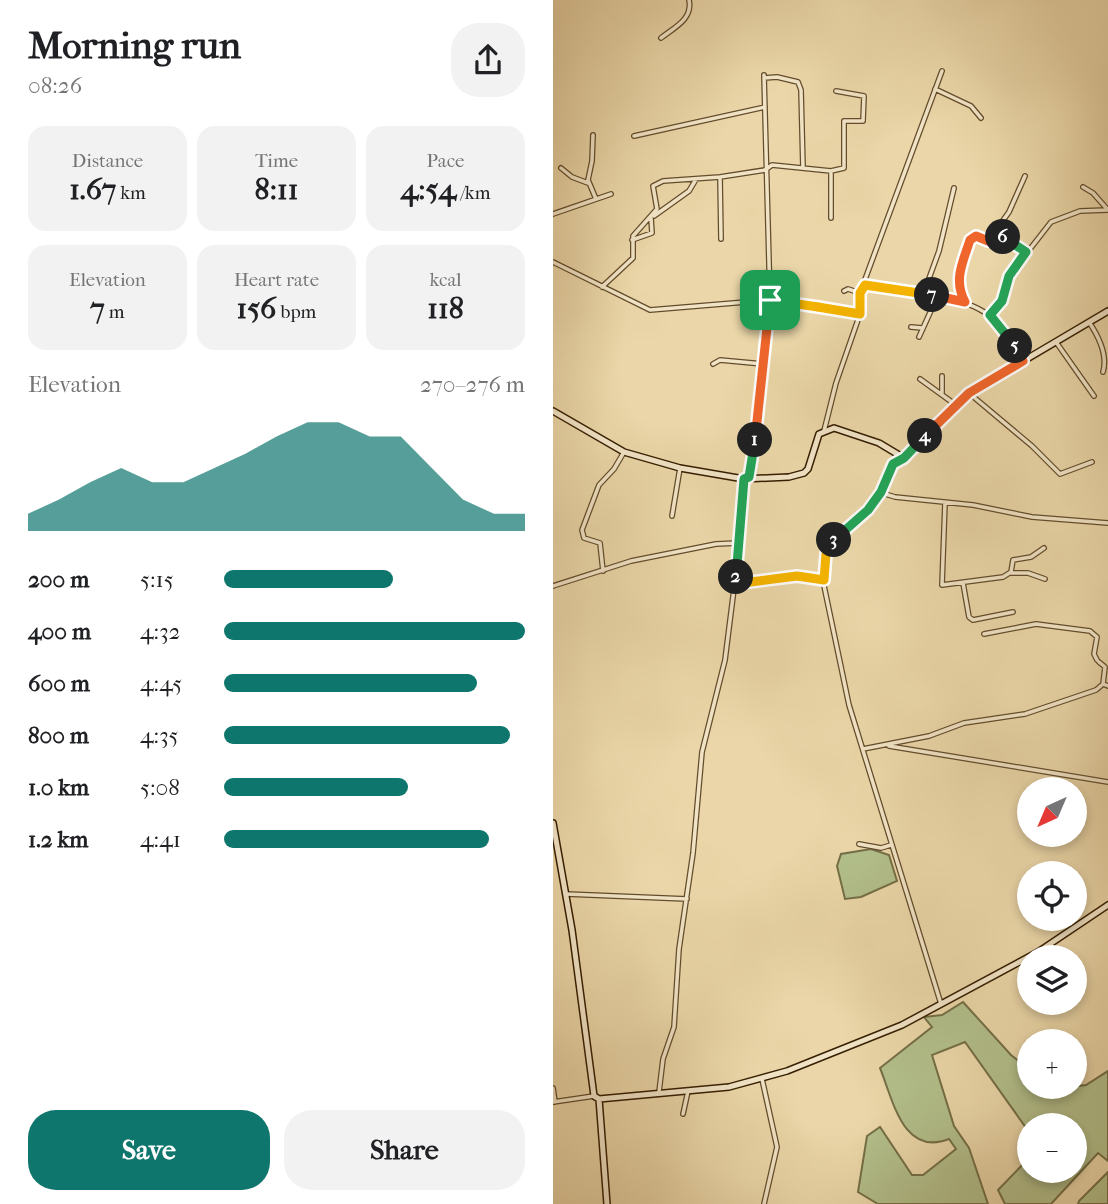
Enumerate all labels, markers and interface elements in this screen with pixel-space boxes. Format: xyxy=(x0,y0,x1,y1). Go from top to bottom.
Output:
text: Morning run xyxy=(28,23,241,68)
button: share xyxy=(451,23,525,97)
text: 08:26 xyxy=(28,72,82,99)
text: Distance xyxy=(72,150,143,172)
text: Time xyxy=(255,150,298,172)
text: Pace xyxy=(427,150,464,172)
text: 1.67 xyxy=(69,172,116,207)
text: 8:11 xyxy=(255,172,298,207)
text: 4:54 xyxy=(401,172,456,207)
text: km xyxy=(116,182,146,204)
text: /km xyxy=(456,182,490,204)
pin: 6 xyxy=(986,219,1021,254)
text: 6 xyxy=(997,225,1008,247)
text: Elevation xyxy=(69,269,146,291)
text: Heart rate xyxy=(234,269,319,291)
text: kcal xyxy=(430,269,461,291)
pin xyxy=(740,270,800,330)
pin: 7 xyxy=(915,278,949,312)
icon: arrive xyxy=(751,281,789,319)
text: 7 xyxy=(927,283,936,305)
text: 7 xyxy=(90,291,105,326)
text: 156 xyxy=(237,291,276,326)
text: 118 xyxy=(427,291,464,326)
text: m xyxy=(105,301,125,323)
text: bpm xyxy=(276,301,316,323)
pin: 5 xyxy=(997,328,1033,364)
text: 5 xyxy=(1010,334,1019,356)
text: Elevation xyxy=(28,371,121,398)
text: 270–276 m xyxy=(420,371,525,398)
pin: 4 xyxy=(907,418,943,453)
pin: 1 xyxy=(737,422,773,458)
text: 4 xyxy=(919,424,930,446)
text: 1 xyxy=(751,428,758,450)
pin: 3 xyxy=(817,522,851,558)
text: 3 xyxy=(830,528,837,550)
pin: 2 xyxy=(719,560,753,594)
text: 2 xyxy=(731,565,740,587)
text: 200 m xyxy=(28,566,89,593)
text: 5:15 xyxy=(140,566,174,593)
text: 400 m xyxy=(28,618,91,645)
text: 4:32 xyxy=(140,618,180,645)
text: 600 m xyxy=(28,670,90,697)
text: 4:45 xyxy=(140,670,182,697)
text: 800 m xyxy=(28,722,89,749)
text: 4:35 xyxy=(140,722,179,749)
text: 1.0 km xyxy=(28,774,89,801)
text: 5:08 xyxy=(140,774,180,801)
north arrow xyxy=(1017,777,1087,847)
map controls xyxy=(1017,777,1087,1183)
text: 1.2 km xyxy=(28,826,88,853)
text: 4:41 xyxy=(140,826,181,853)
button: locate xyxy=(1017,861,1087,931)
button: layers xyxy=(1017,945,1087,1015)
button: + xyxy=(1017,1029,1087,1099)
button: Save xyxy=(28,1110,270,1190)
button: Share xyxy=(284,1110,525,1190)
button: − xyxy=(1017,1113,1087,1183)

